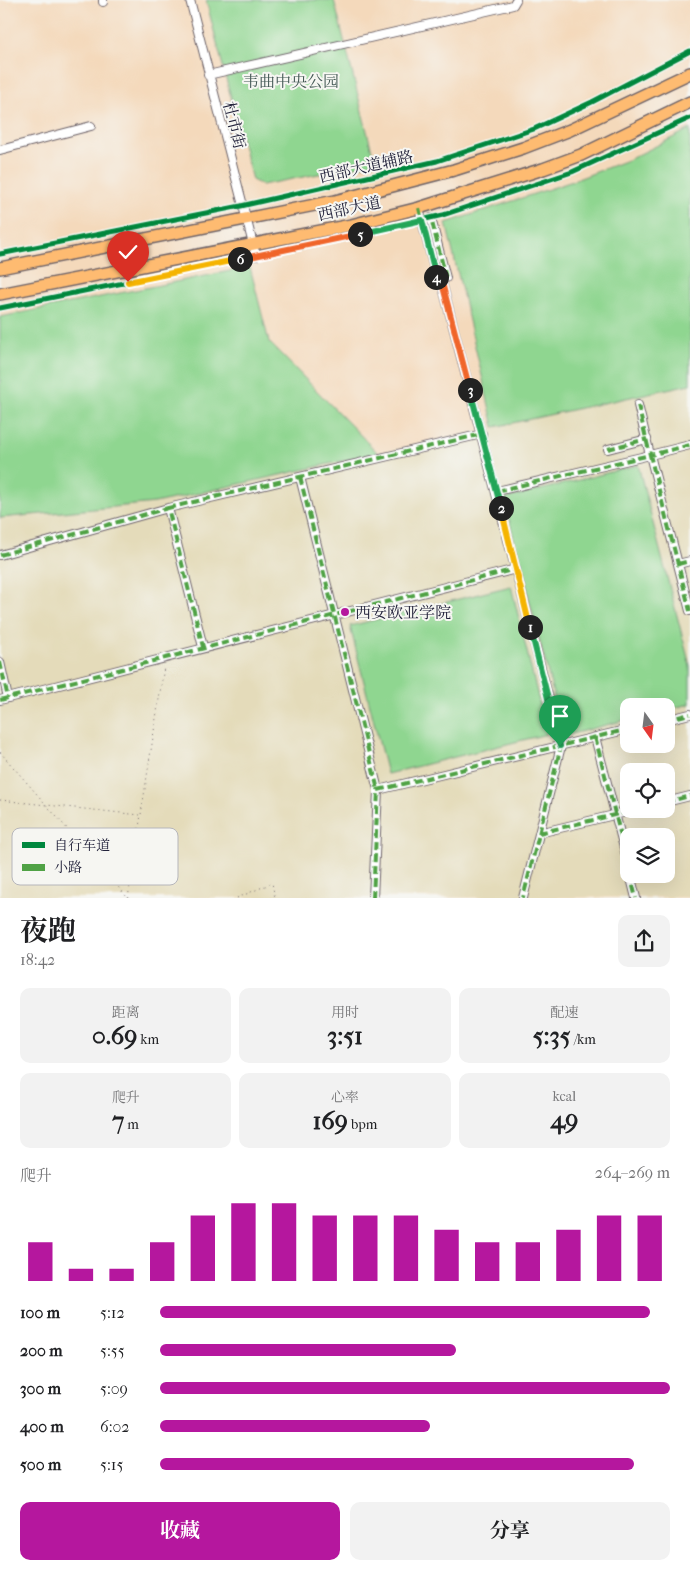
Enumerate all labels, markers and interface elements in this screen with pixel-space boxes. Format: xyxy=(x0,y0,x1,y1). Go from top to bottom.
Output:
park label: 韦曲中央公园 xyxy=(243,72,339,91)
street label: 杜市街 xyxy=(219,100,250,151)
street label: 西部大道辅路 xyxy=(317,146,415,187)
street label: 西部大道 xyxy=(316,193,382,224)
pin: 5 xyxy=(348,222,372,246)
text: 5 xyxy=(357,226,364,243)
pin xyxy=(107,231,149,282)
icon: check xyxy=(114,238,142,266)
pin: 6 xyxy=(228,246,252,272)
text: 6 xyxy=(237,251,244,268)
pin: 4 xyxy=(424,264,448,290)
text: 4 xyxy=(432,269,441,286)
pin: 3 xyxy=(458,378,482,402)
text: 3 xyxy=(468,382,473,399)
pin: 2 xyxy=(488,496,514,520)
text: 2 xyxy=(498,500,505,517)
place label: 西安欧亚学院 xyxy=(355,603,451,622)
marker: 西安欧亚学院 xyxy=(339,606,351,618)
pin: 1 xyxy=(518,614,542,640)
text: 1 xyxy=(528,619,533,636)
pin xyxy=(539,695,581,746)
north arrow xyxy=(620,698,675,752)
map controls xyxy=(620,698,675,883)
icon: arrive xyxy=(546,702,574,730)
button: locate xyxy=(620,763,675,818)
legend xyxy=(12,828,178,885)
button: layers xyxy=(620,828,675,883)
text: 自行车道 xyxy=(54,837,110,854)
text: 小路 xyxy=(54,859,82,876)
text: 夜跑 xyxy=(20,914,76,947)
button: share xyxy=(618,915,670,967)
text: 18:42 xyxy=(20,950,55,969)
text: 距离 xyxy=(112,1004,140,1021)
text: 用时 xyxy=(331,1004,359,1021)
text: 配速 xyxy=(550,1004,578,1021)
text: 0.69 xyxy=(92,1021,137,1050)
text: 3:51 xyxy=(327,1021,363,1050)
text: 5:35 xyxy=(533,1021,571,1050)
text: km xyxy=(137,1031,159,1048)
text: /km xyxy=(571,1031,596,1048)
text: kcal xyxy=(553,1088,576,1105)
text: 爬升 xyxy=(112,1089,140,1106)
text: 心率 xyxy=(331,1089,359,1106)
text: 49 xyxy=(550,1105,578,1134)
text: 7 xyxy=(112,1106,124,1135)
text: 169 xyxy=(313,1106,348,1135)
text: m xyxy=(124,1116,139,1133)
text: bpm xyxy=(348,1116,377,1133)
text: 264–269 m xyxy=(595,1163,670,1182)
text: 爬升 xyxy=(20,1166,52,1185)
text: 100 m xyxy=(20,1303,60,1322)
text: 5:12 xyxy=(100,1303,125,1322)
text: 200 m xyxy=(20,1341,63,1360)
text: 5:55 xyxy=(100,1341,125,1360)
text: 300 m xyxy=(20,1379,61,1398)
text: 5:09 xyxy=(100,1379,128,1398)
text: 400 m xyxy=(20,1417,64,1436)
text: 6:02 xyxy=(100,1417,130,1436)
text: 500 m xyxy=(20,1455,61,1474)
text: 5:15 xyxy=(100,1455,123,1474)
button: 收藏 xyxy=(20,1502,340,1560)
button: 分享 xyxy=(350,1502,670,1560)

